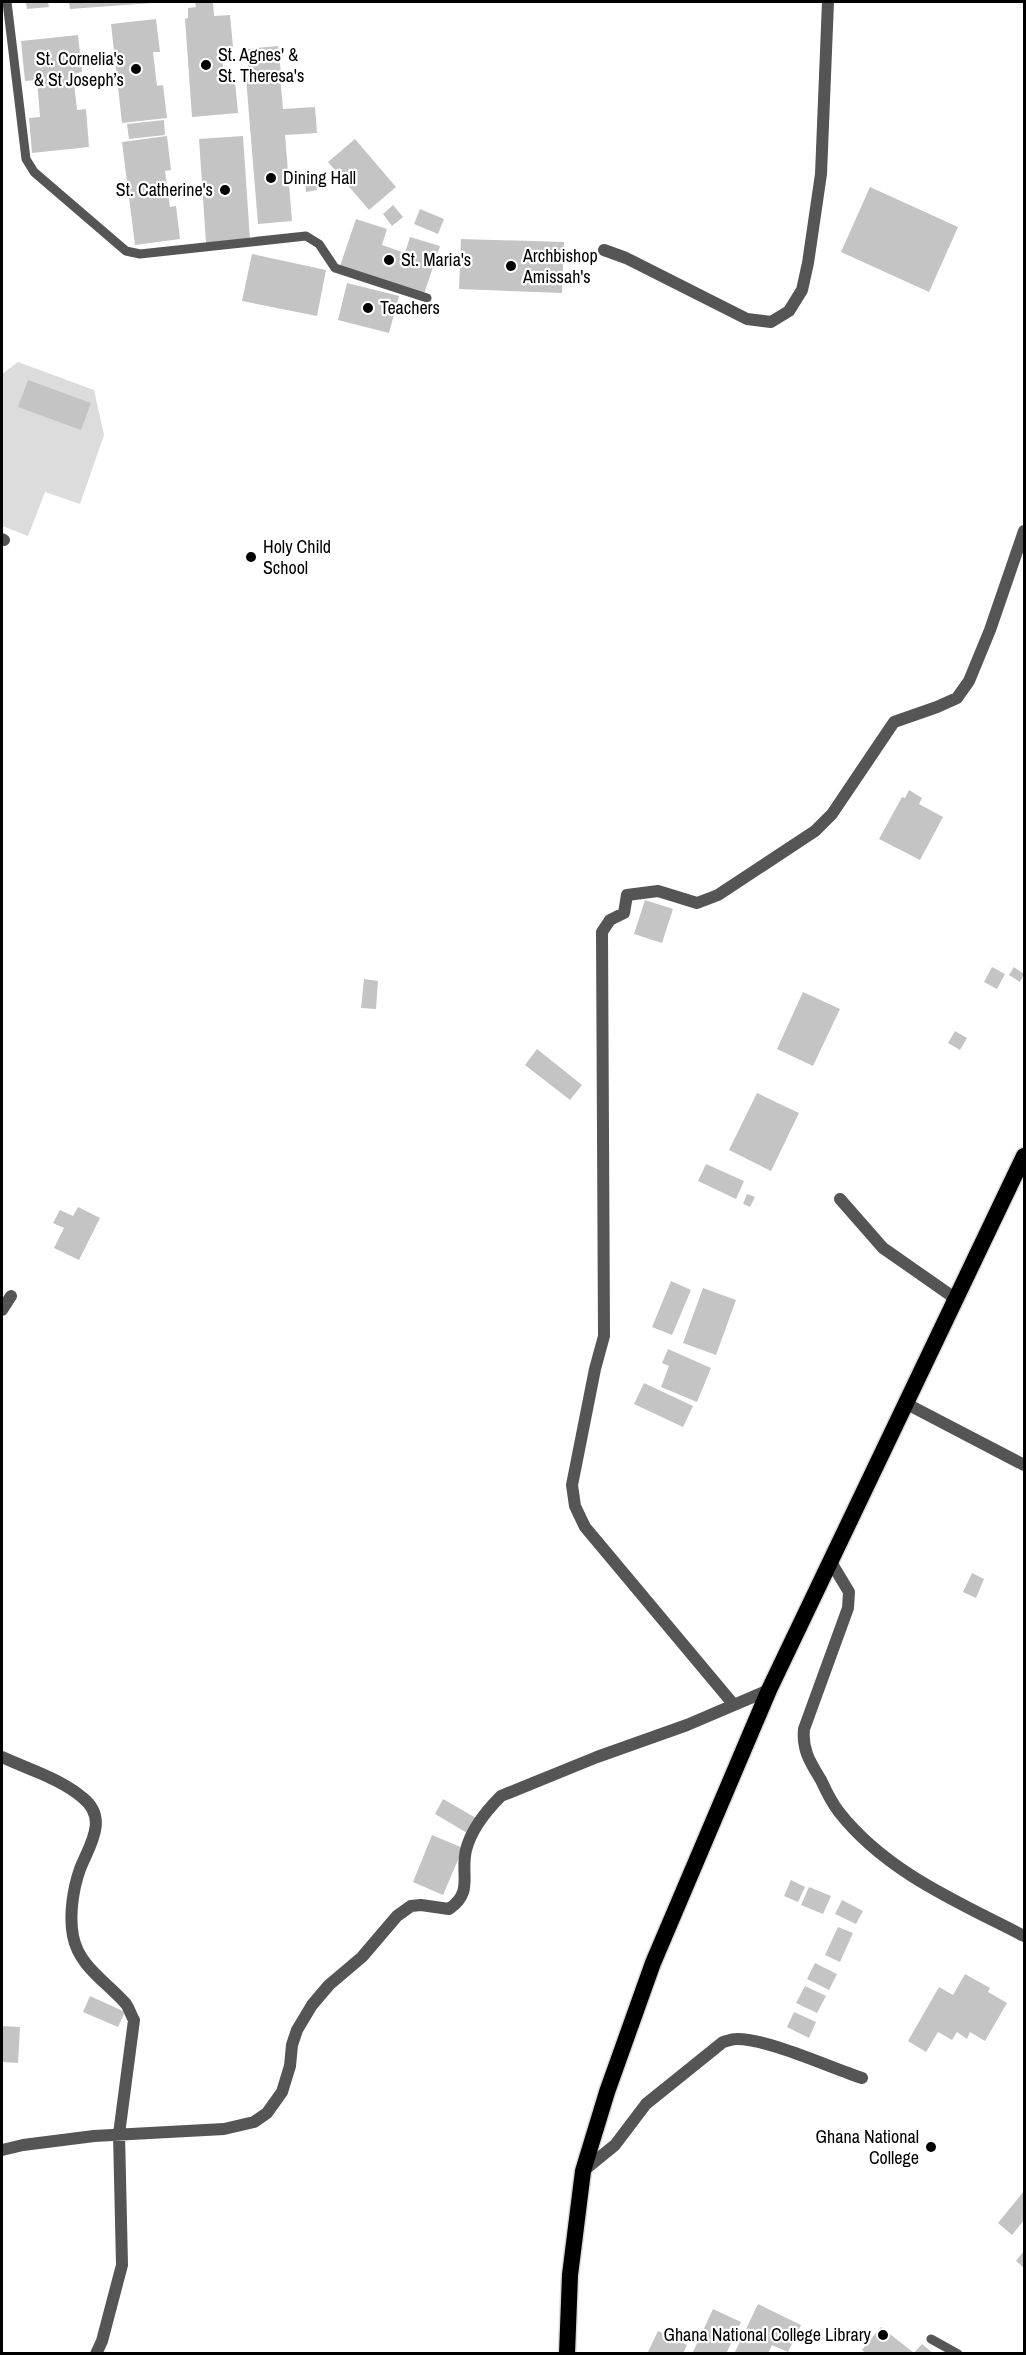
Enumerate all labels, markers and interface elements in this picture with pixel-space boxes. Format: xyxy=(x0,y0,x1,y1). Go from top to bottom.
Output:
place label: St. Agnes' & St. Theresa's xyxy=(218,42,304,88)
place label: St. Cornelia's & St Joseph’s xyxy=(34,46,124,92)
marker: St. Agnes' & St. Theresa's xyxy=(199,58,213,72)
marker: St. Cornelia's & St Joseph’s xyxy=(129,62,143,76)
place label: Dining Hall xyxy=(283,165,356,190)
marker: Dining Hall xyxy=(264,171,278,185)
place label: St. Catherine's xyxy=(116,177,213,202)
marker: St. Catherine's xyxy=(218,183,232,197)
place label: Archbishop Amissah's xyxy=(522,243,598,289)
place label: St. Maria's xyxy=(401,247,471,272)
marker: St. Maria's xyxy=(382,253,396,267)
marker: Archbishop Amissah's xyxy=(504,259,518,273)
place label: Teachers xyxy=(380,295,440,320)
marker: Teachers xyxy=(361,301,375,315)
place label: Holy Child School xyxy=(263,534,331,580)
marker: Holy Child School xyxy=(244,550,258,564)
place label: Ghana National College xyxy=(816,2124,919,2170)
marker: Ghana National College xyxy=(924,2140,938,2154)
place label: Ghana National College Library xyxy=(663,2322,872,2347)
marker: Ghana National College Library xyxy=(876,2328,890,2342)

